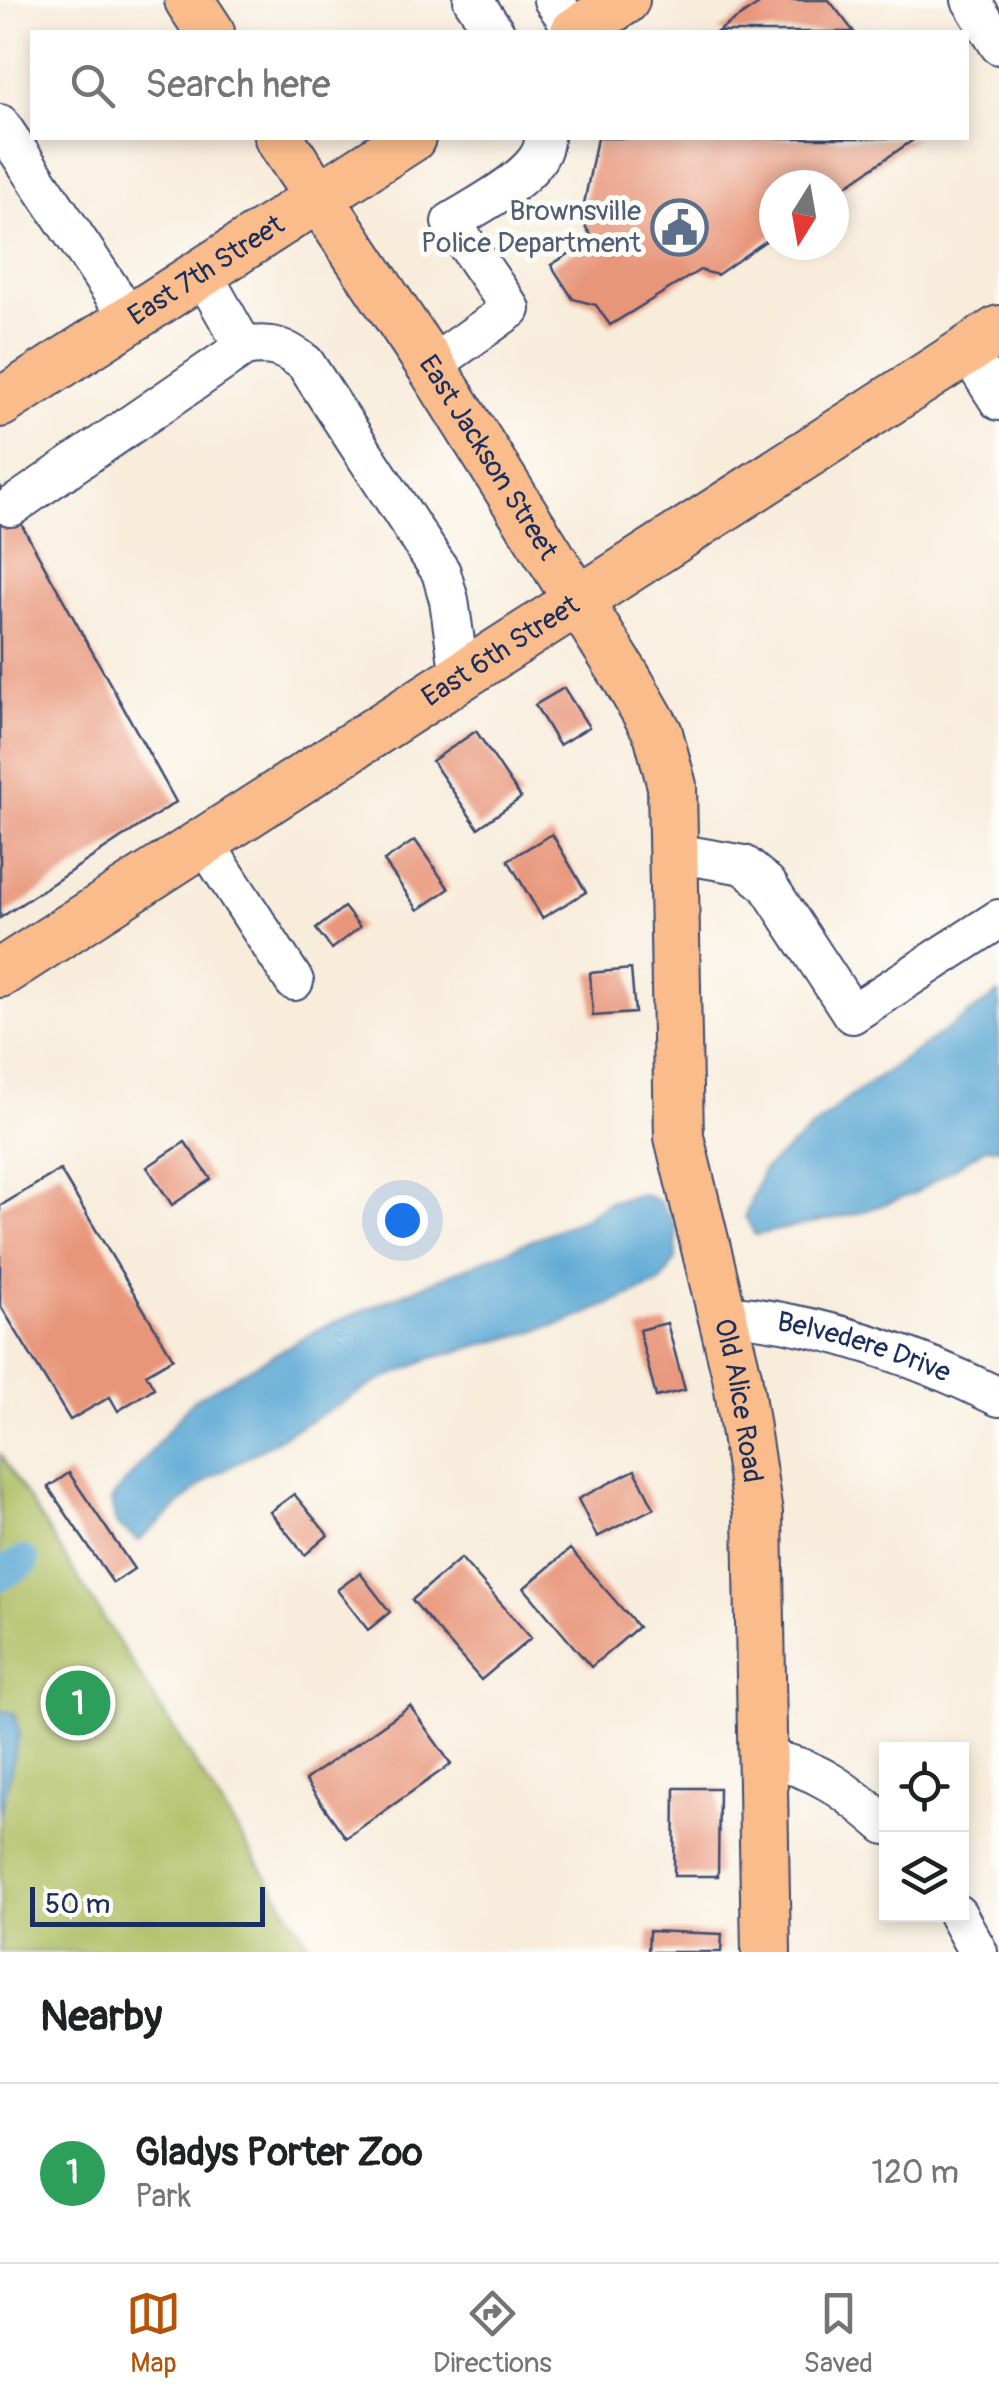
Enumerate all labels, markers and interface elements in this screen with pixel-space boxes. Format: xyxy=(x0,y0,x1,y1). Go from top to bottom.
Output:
search box xyxy=(30,30,969,140)
icon: search xyxy=(65,58,120,113)
text: Search here xyxy=(145,61,331,109)
north arrow xyxy=(759,170,849,260)
place label: Brownsville Police Department xyxy=(421,194,642,261)
public building icon: Brownsville Police Department xyxy=(650,197,710,257)
street label: East 7th Street xyxy=(121,207,291,333)
street label: East Jackson Street xyxy=(411,348,566,567)
street label: East 6th Street xyxy=(415,587,586,714)
your location xyxy=(377,1195,428,1246)
street label: Belvedere Drive xyxy=(774,1304,956,1390)
street label: Old Alice Road xyxy=(706,1315,771,1485)
pin: 1 xyxy=(46,1666,110,1740)
map controls xyxy=(879,1742,969,1922)
button: locate xyxy=(879,1742,969,1832)
button: layers xyxy=(879,1832,969,1922)
scale bar xyxy=(30,1882,265,1926)
text: 50 m xyxy=(45,1887,110,1922)
text: Nearby xyxy=(40,1991,162,2043)
text: Gladys Porter Zoo xyxy=(135,2129,423,2177)
text: 1 xyxy=(66,2153,79,2193)
text: 120 m xyxy=(871,2153,959,2193)
text: Park xyxy=(135,2177,191,2217)
tab: Map xyxy=(126,2286,181,2381)
tab: Directions xyxy=(433,2286,552,2381)
tab: Saved xyxy=(804,2286,873,2381)

